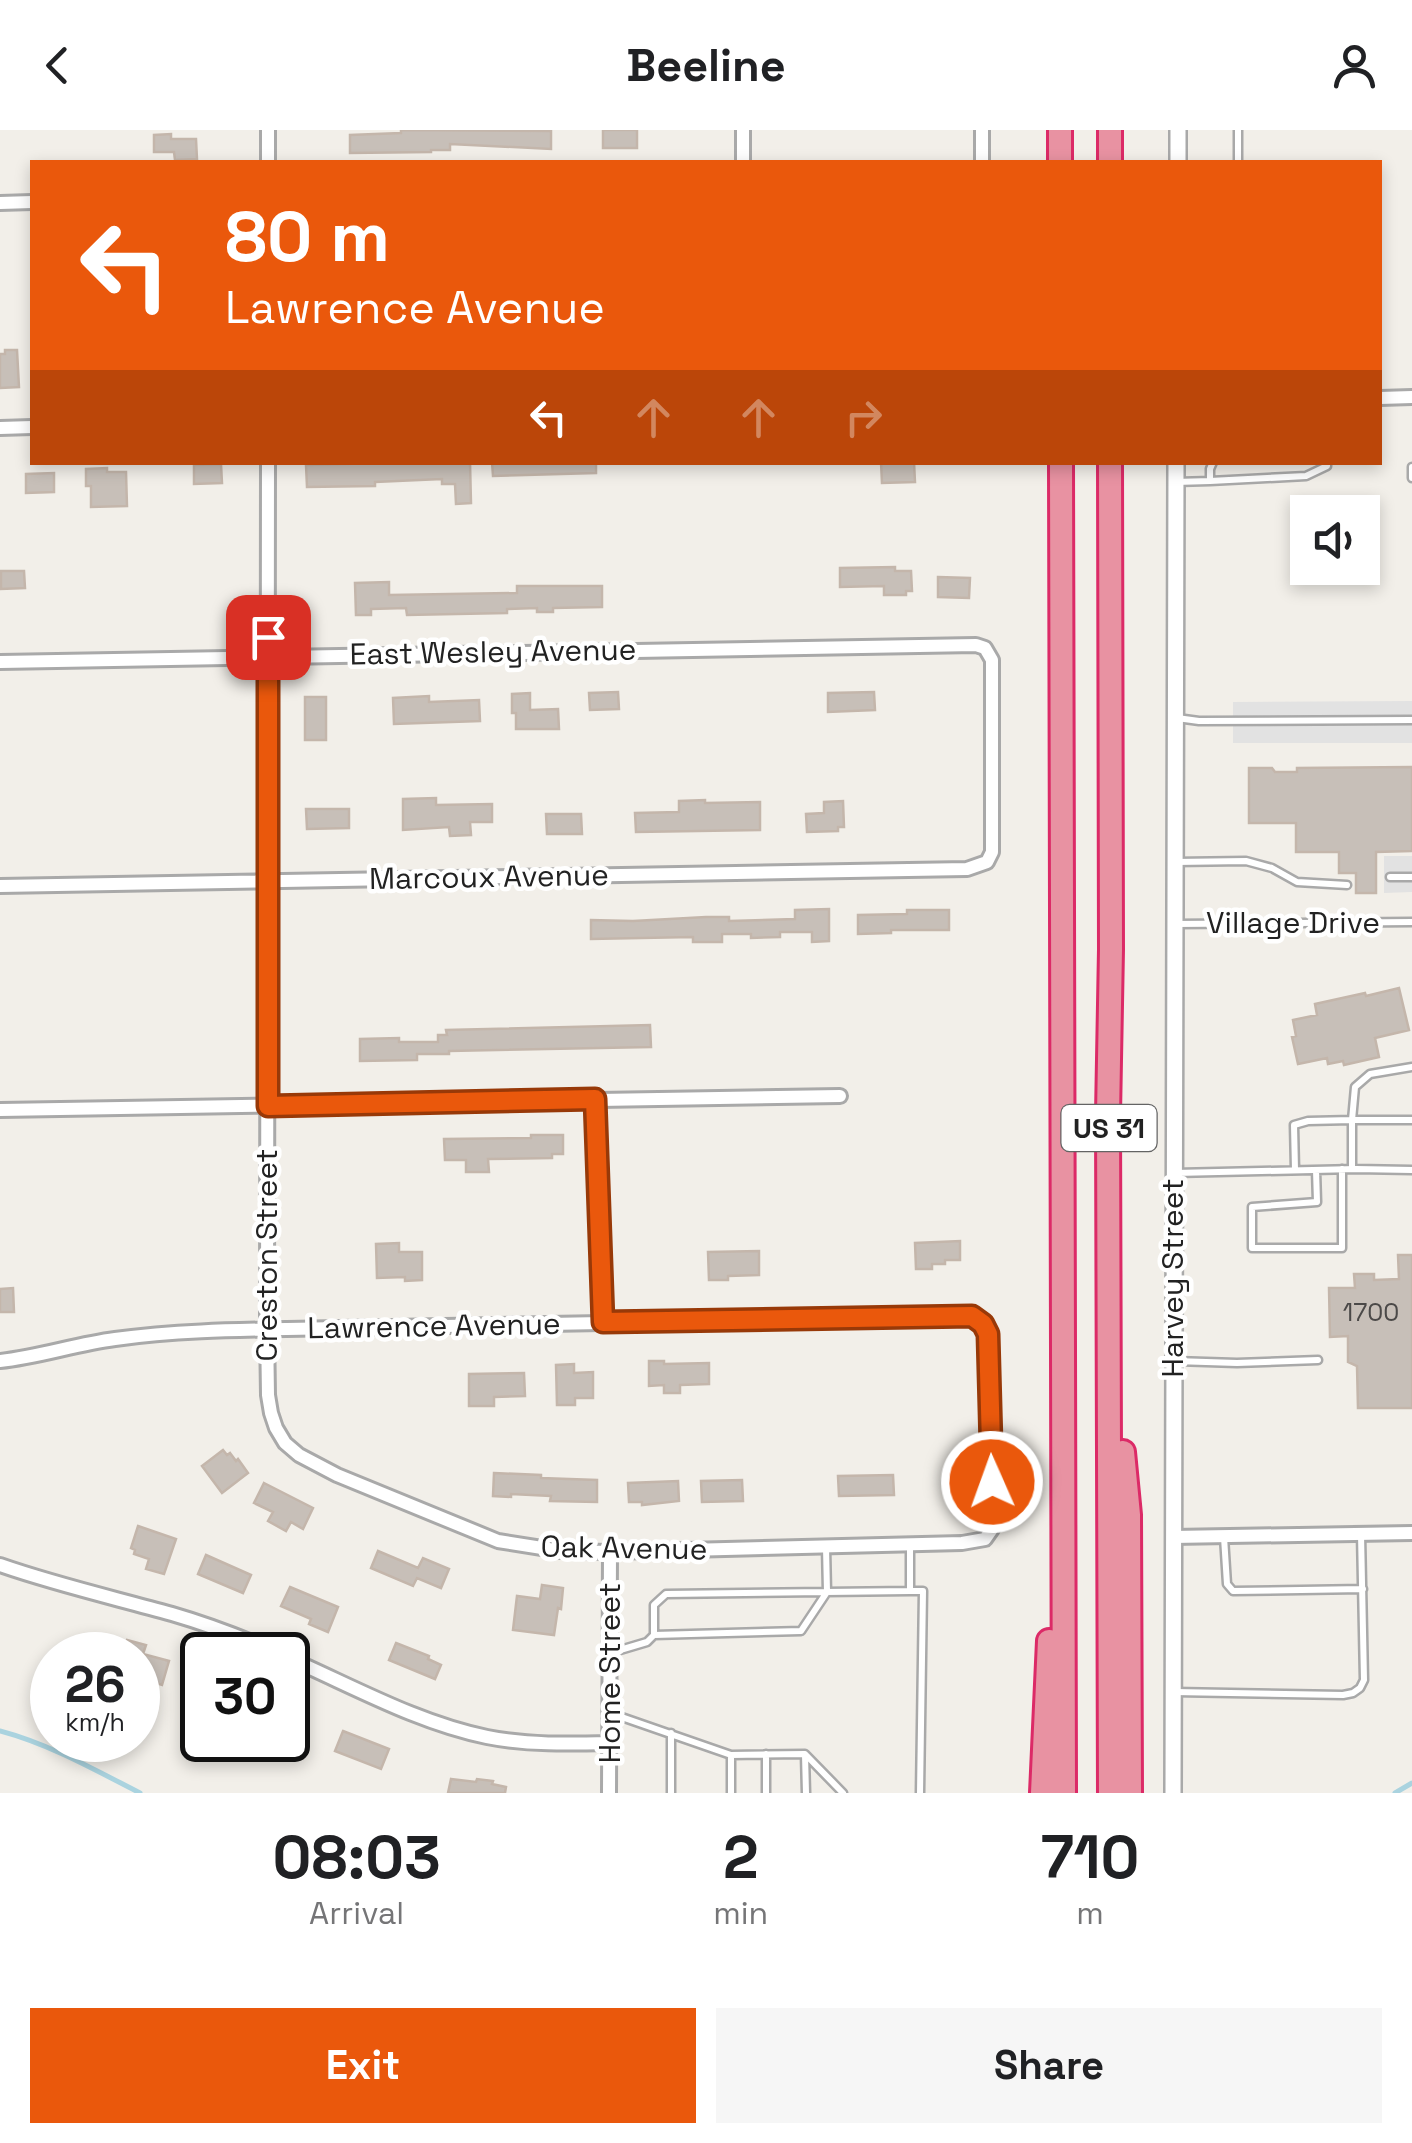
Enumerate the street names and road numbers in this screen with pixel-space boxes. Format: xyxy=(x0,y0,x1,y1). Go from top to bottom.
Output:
street label: East Wesley Avenue xyxy=(349,629,637,674)
street label: Marcoux Avenue xyxy=(369,855,609,898)
street label: Village Drive xyxy=(1206,903,1380,942)
road number: US 31 xyxy=(1062,1105,1156,1151)
street label: Creston Street xyxy=(247,1149,286,1361)
street label: Harvey Street xyxy=(1153,1178,1192,1378)
street label: Lawrence Avenue xyxy=(307,1304,561,1347)
street label: Oak Avenue xyxy=(540,1527,708,1568)
street label: Home Street xyxy=(590,1582,629,1764)

